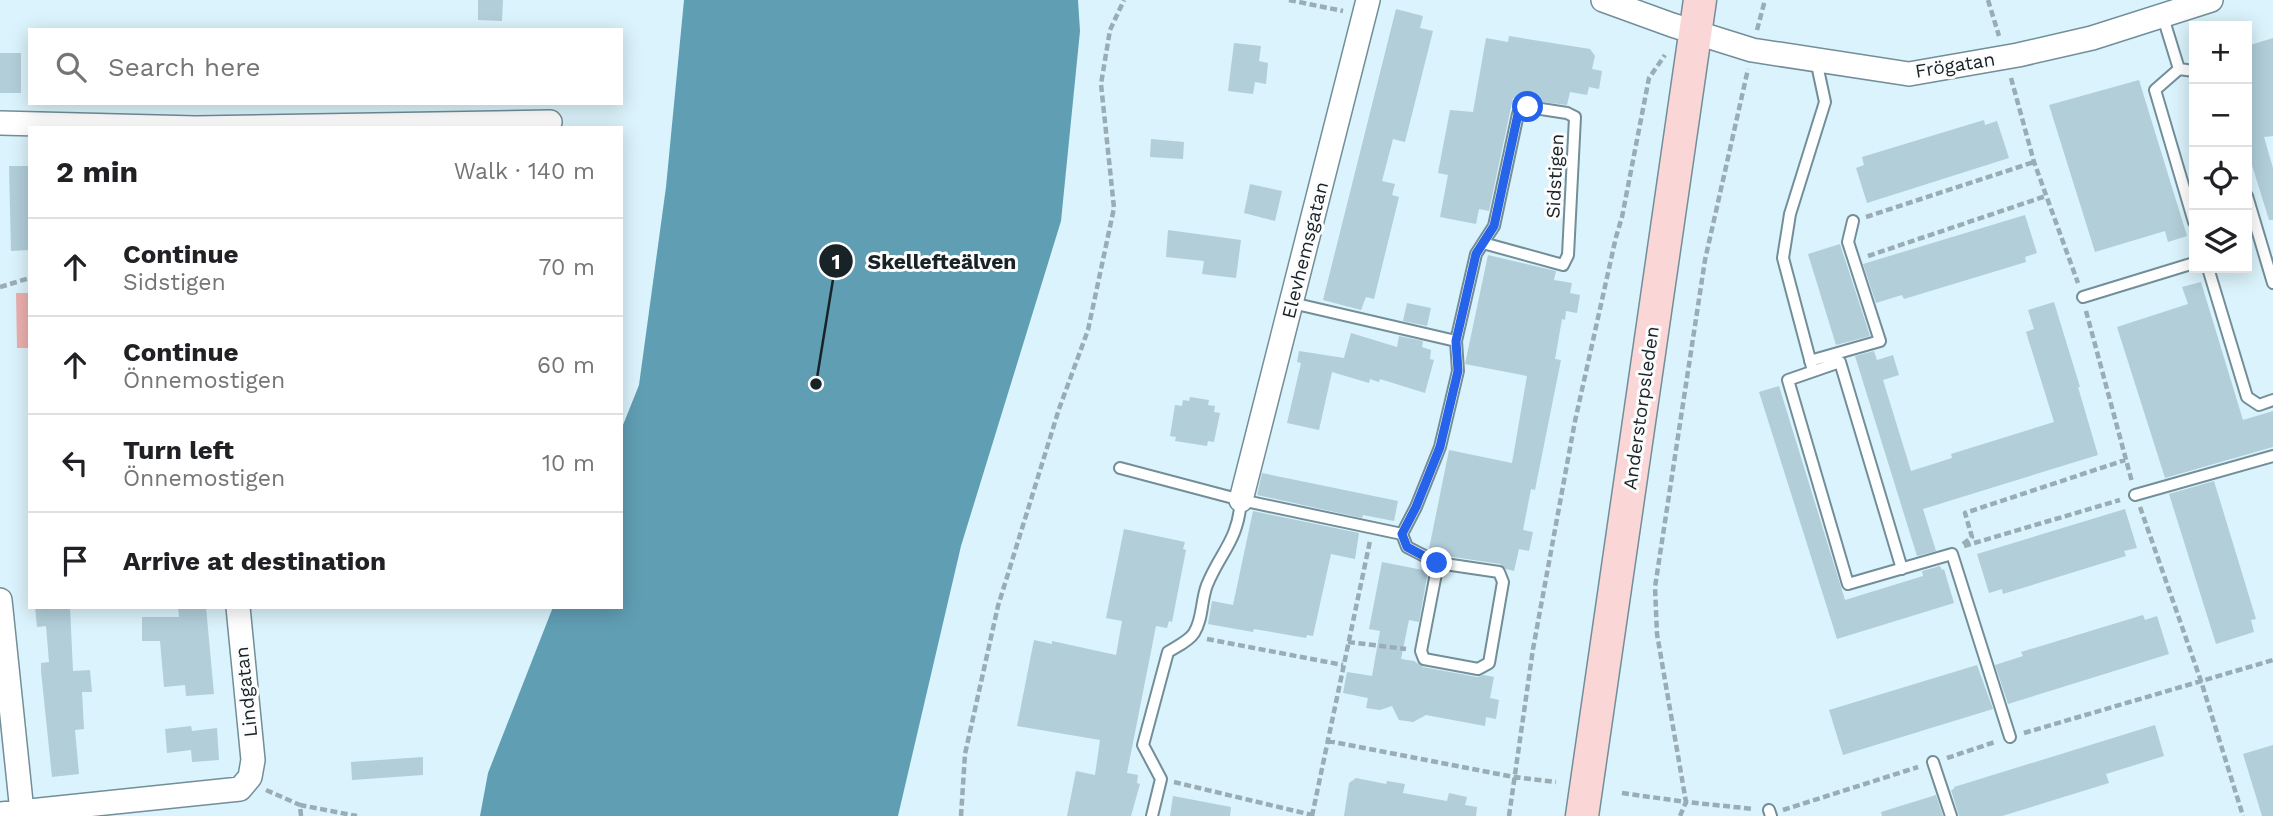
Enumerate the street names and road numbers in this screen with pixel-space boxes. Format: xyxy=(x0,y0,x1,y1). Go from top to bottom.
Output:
street label: Frögatan xyxy=(1913,47,1997,83)
street label: Sidstigen xyxy=(1541,133,1569,219)
street label: Elevhemsgatan xyxy=(1277,179,1333,321)
street label: Anderstorpsleden xyxy=(1618,325,1664,491)
street label: Lindgatan xyxy=(230,646,262,738)

